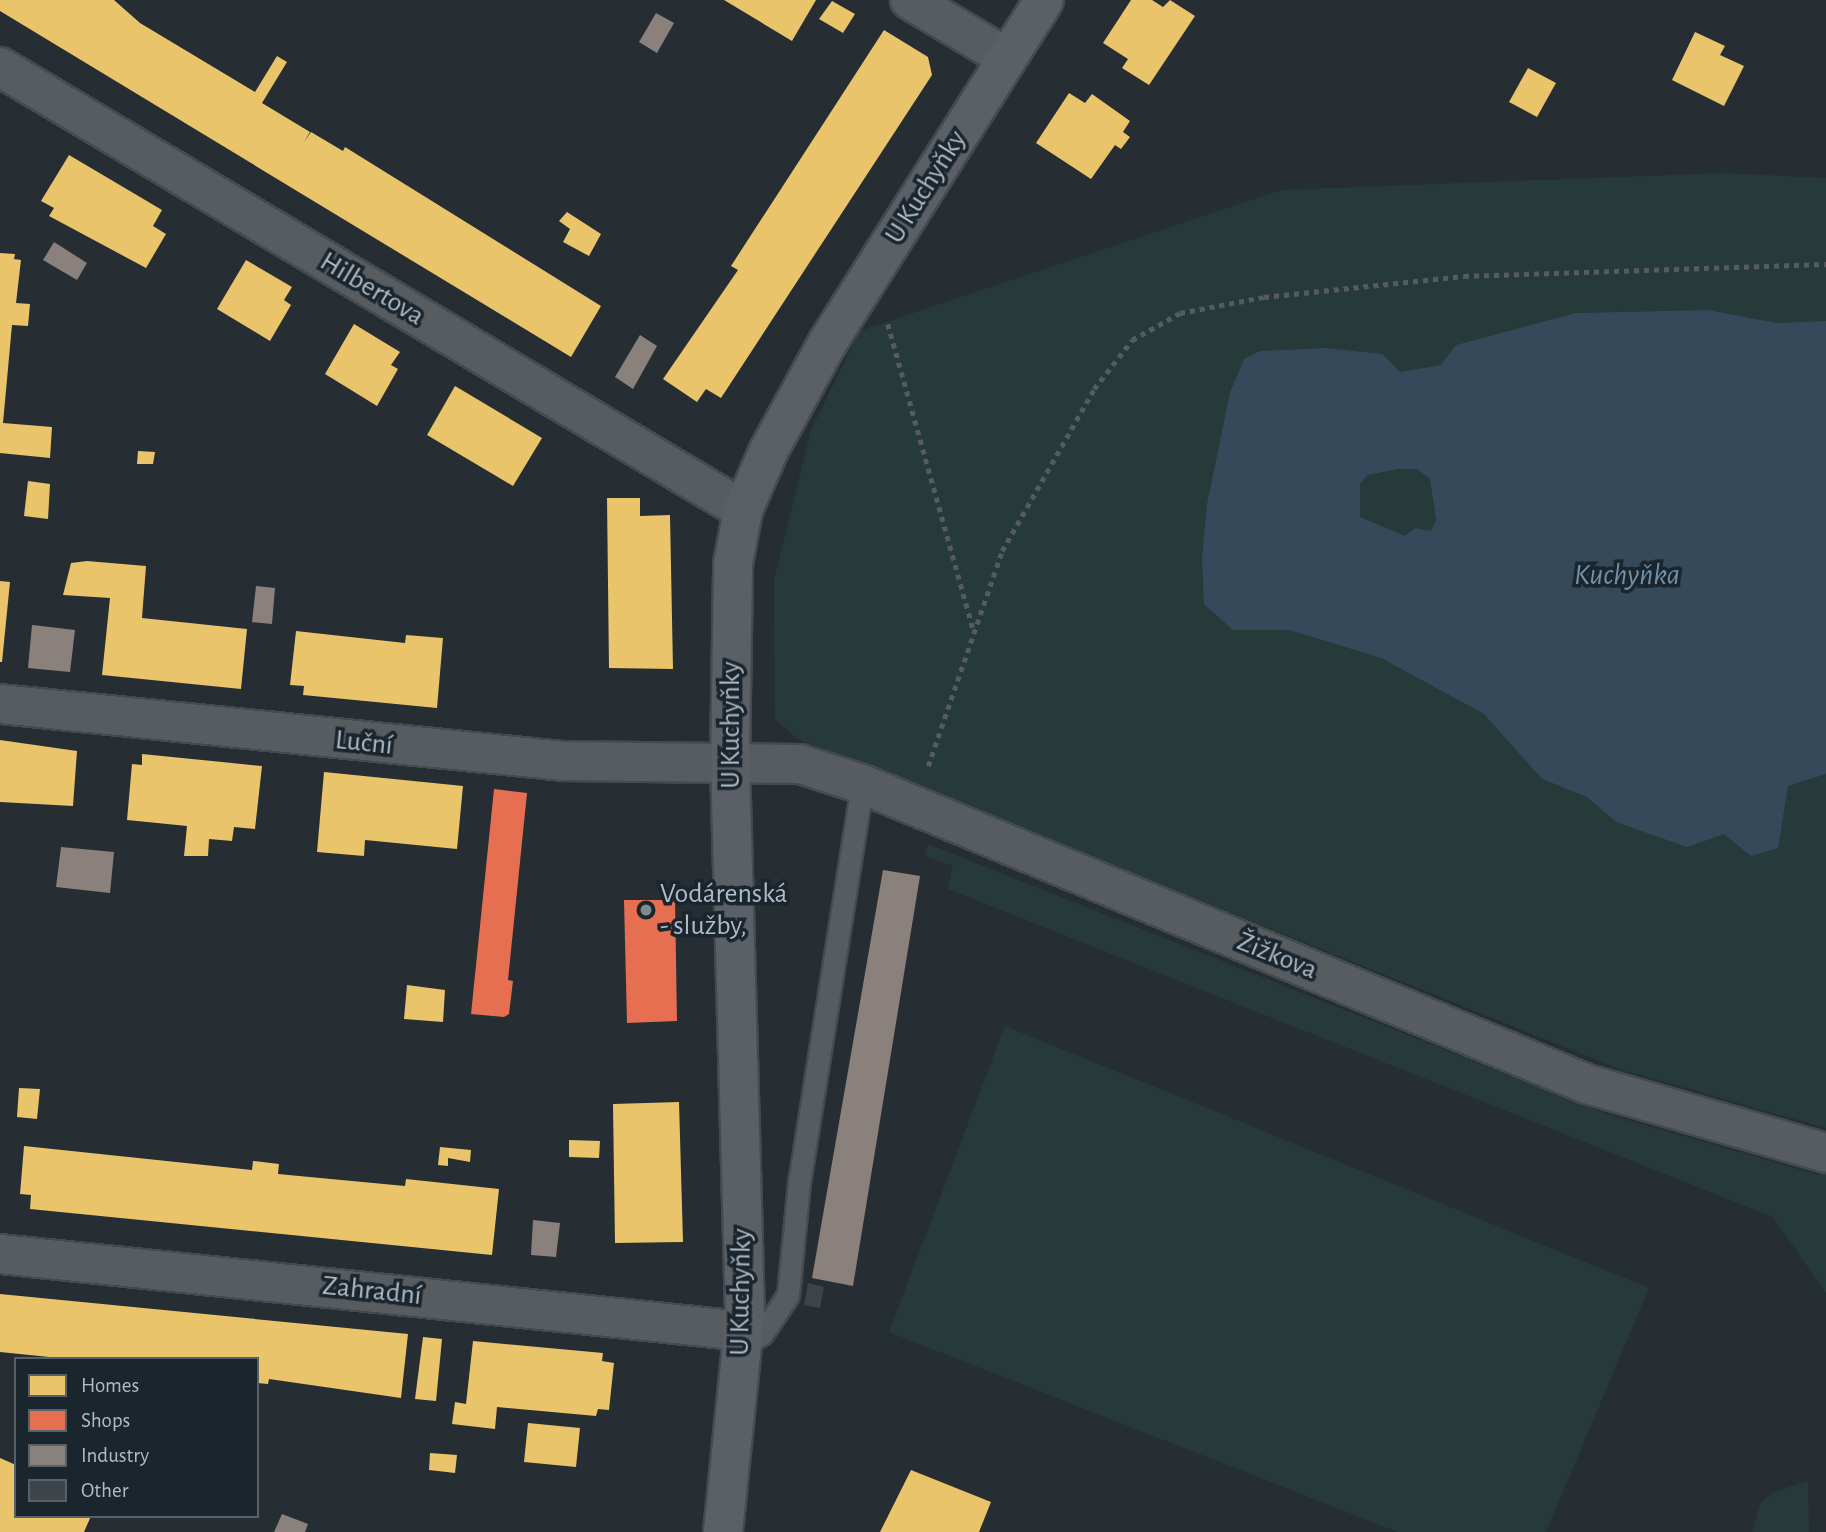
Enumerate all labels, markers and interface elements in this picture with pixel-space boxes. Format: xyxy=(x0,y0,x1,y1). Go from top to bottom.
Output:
street label: U Kuchyňky xyxy=(878,124,974,250)
street label: Hilbertova xyxy=(314,245,430,333)
water label: Kuchyňka xyxy=(1574,557,1680,593)
street label: U Kuchyňky xyxy=(714,661,748,789)
street label: Luční xyxy=(334,723,394,763)
place label: Vodárenská - služby, xyxy=(660,877,787,943)
marker: Vodárenská - služby, xyxy=(638,902,654,918)
street label: Žižkova xyxy=(1232,925,1322,987)
street label: U Kuchyňky xyxy=(723,1228,759,1356)
street label: Zahradní xyxy=(321,1269,423,1313)
legend xyxy=(14,1357,259,1518)
text: Homes xyxy=(81,1375,139,1396)
text: Shops xyxy=(81,1410,130,1431)
text: Industry xyxy=(81,1445,149,1466)
text: Other xyxy=(81,1480,128,1501)

